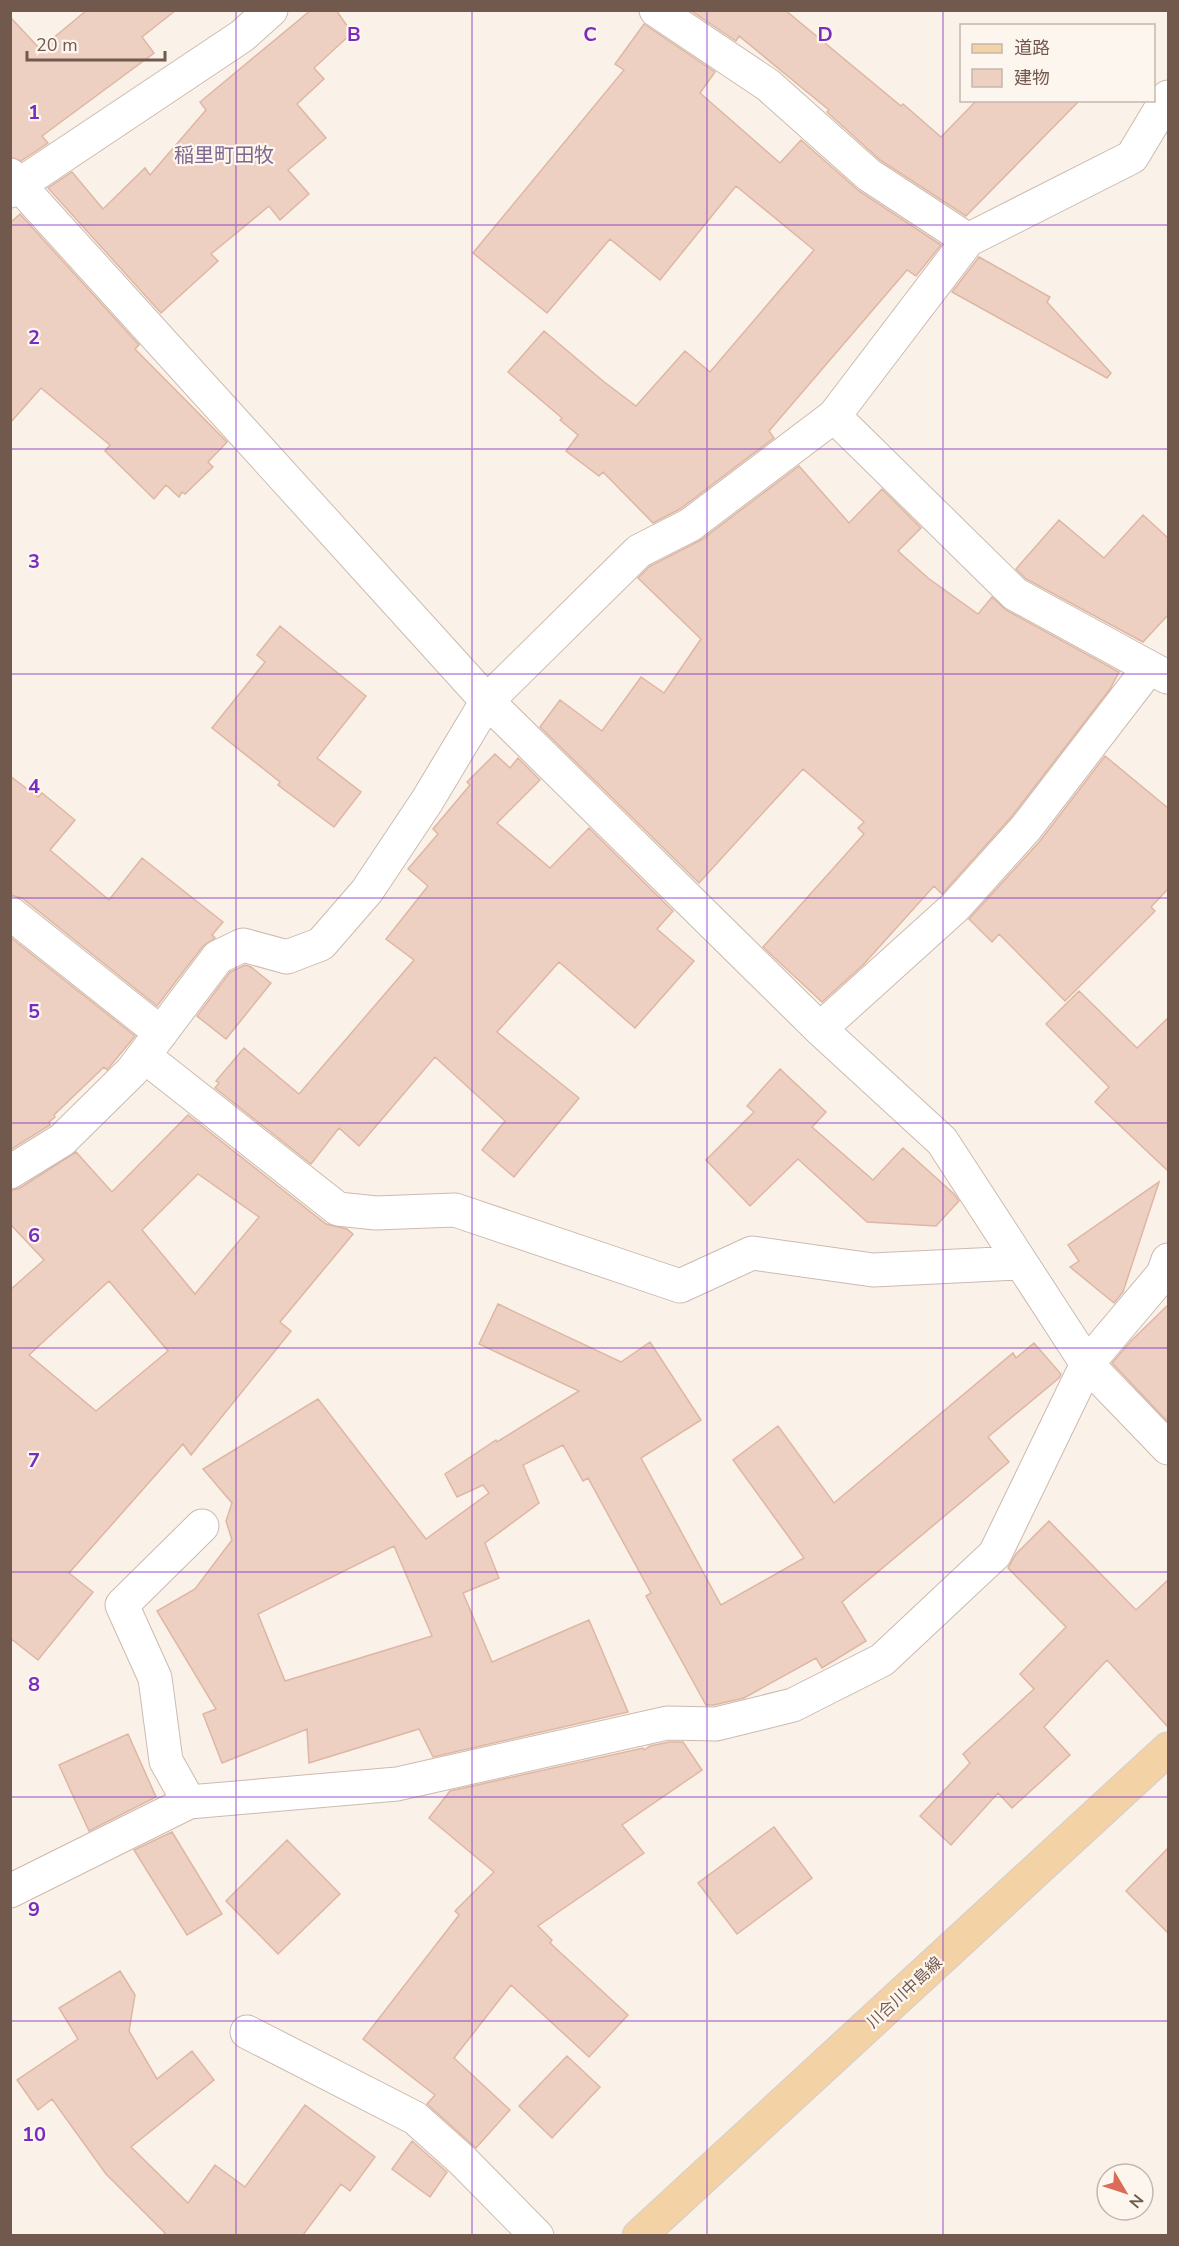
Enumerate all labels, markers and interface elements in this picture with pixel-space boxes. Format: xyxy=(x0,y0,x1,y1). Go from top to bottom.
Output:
text: B xyxy=(347,21,361,48)
text: C xyxy=(583,21,597,48)
text: D xyxy=(817,21,833,48)
scale bar xyxy=(27,24,165,62)
legend xyxy=(960,24,1155,102)
text: 20 m xyxy=(36,33,78,57)
text: 道路 xyxy=(1014,36,1050,60)
text: 建物 xyxy=(1014,66,1050,90)
text: 1 xyxy=(28,99,40,126)
district label: 稲里町田牧 xyxy=(174,142,274,169)
text: 2 xyxy=(28,324,40,351)
text: 3 xyxy=(28,548,40,575)
text: 4 xyxy=(28,773,40,800)
text: 5 xyxy=(28,998,40,1025)
text: 6 xyxy=(28,1222,40,1249)
text: 7 xyxy=(28,1447,40,1474)
text: 8 xyxy=(28,1671,40,1698)
text: 9 xyxy=(28,1896,40,1923)
street label: 川合川中島線 xyxy=(862,1952,947,2034)
text: 10 xyxy=(22,2121,46,2148)
north arrow xyxy=(1095,2162,1155,2222)
text: N xyxy=(1124,2189,1148,2212)

